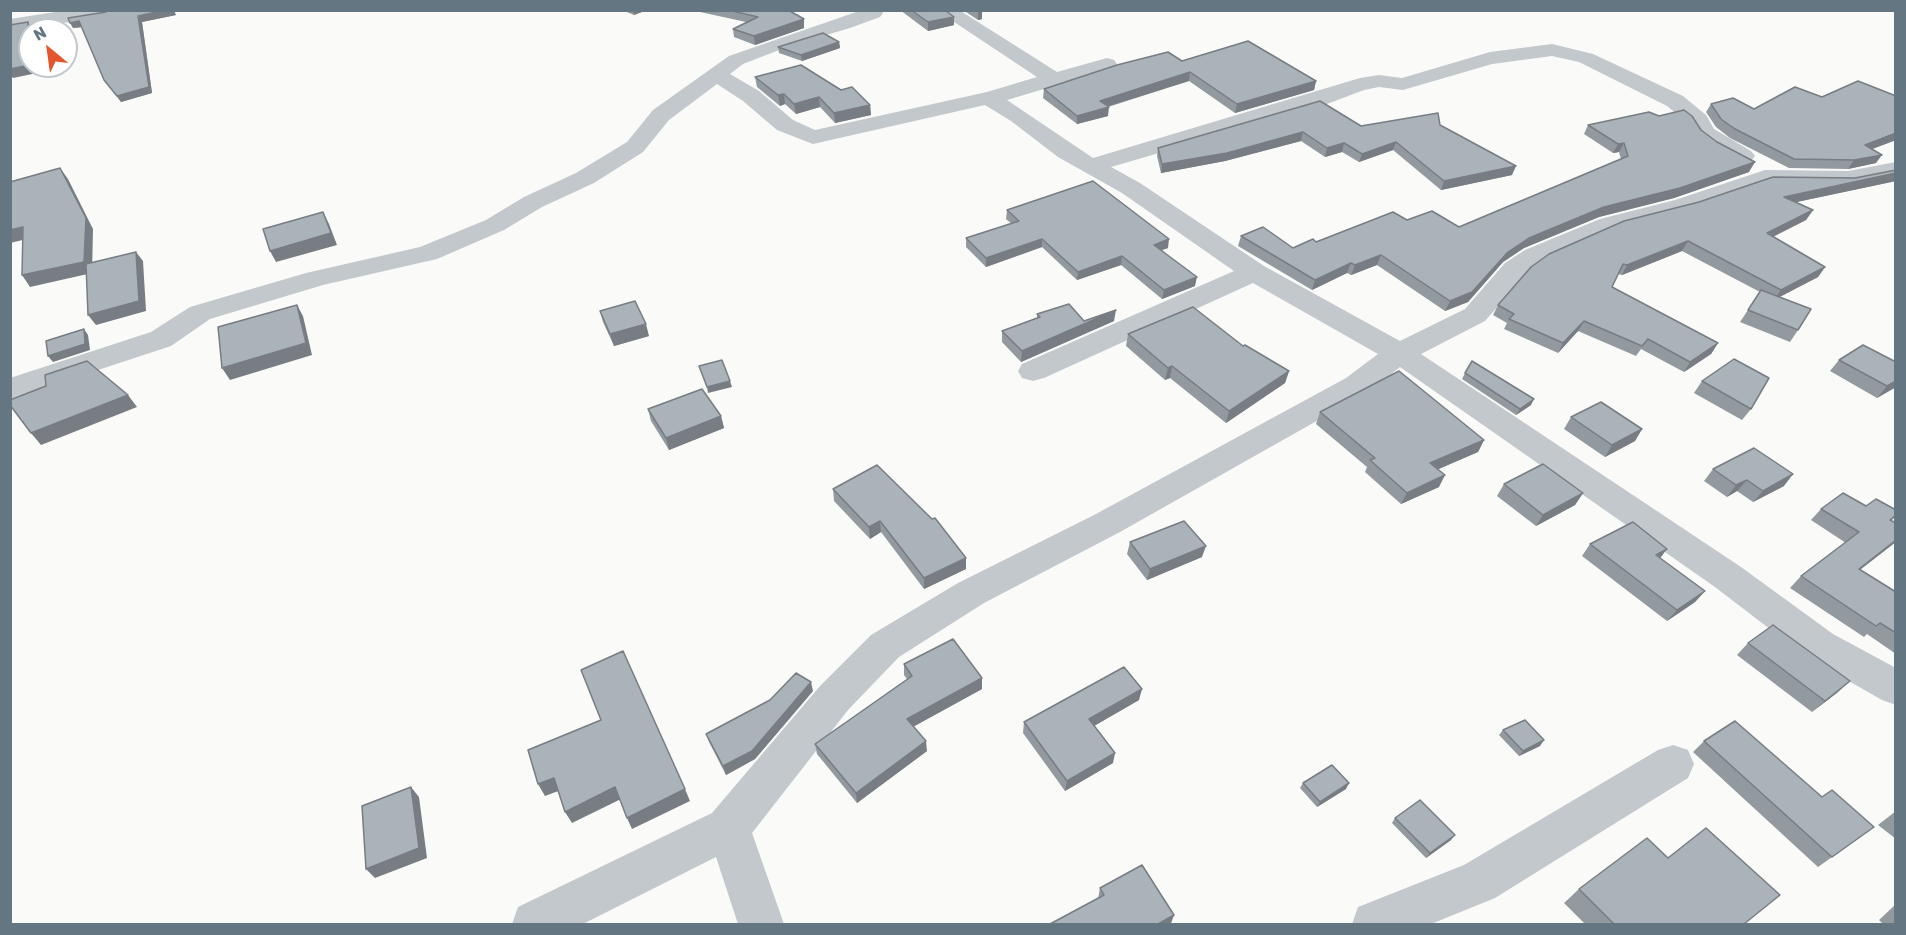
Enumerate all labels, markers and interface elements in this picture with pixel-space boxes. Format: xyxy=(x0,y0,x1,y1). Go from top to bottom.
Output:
north arrow xyxy=(18,18,78,78)
text: N xyxy=(30,22,50,45)

